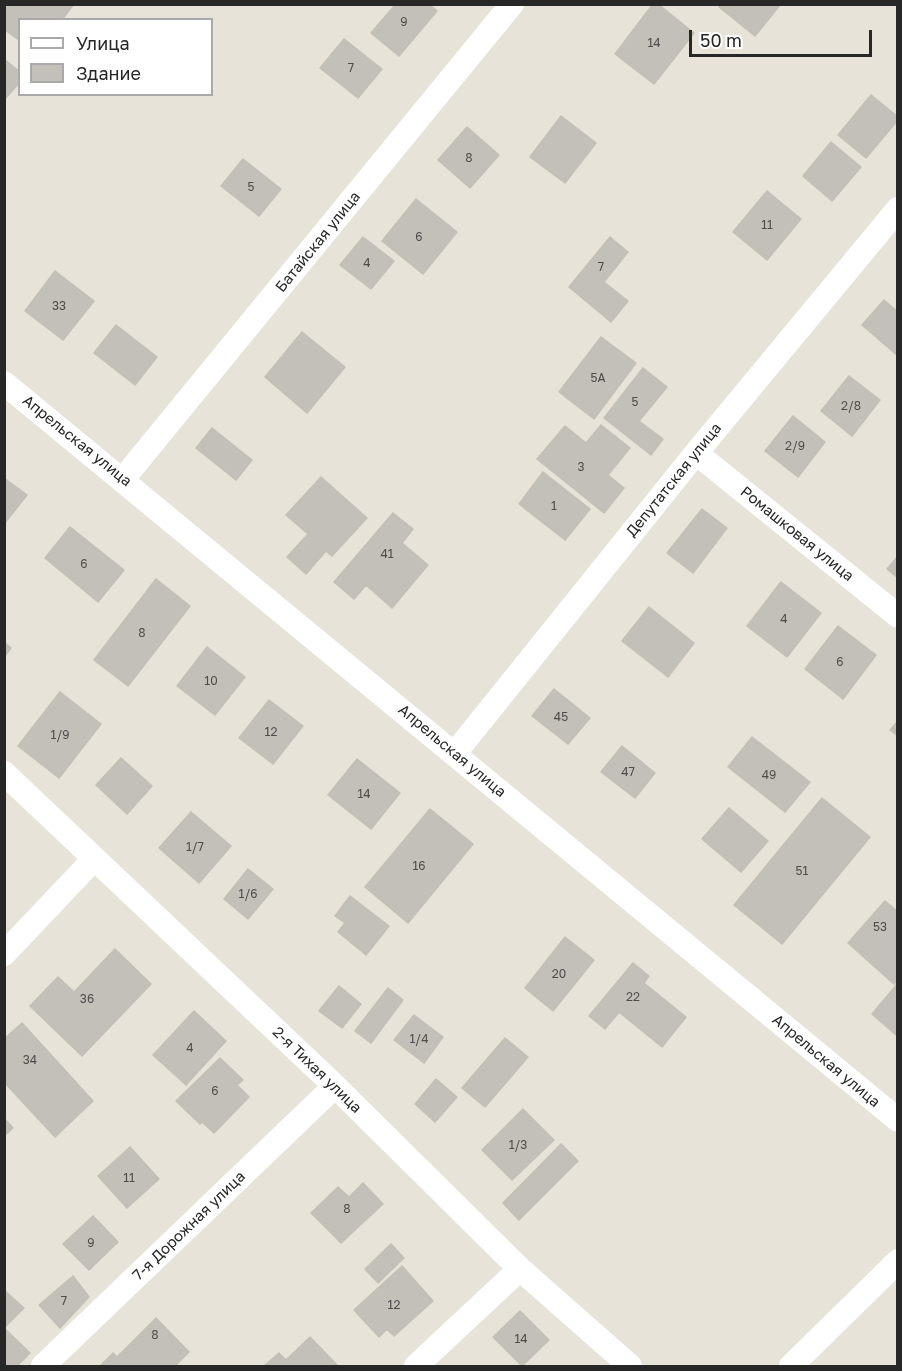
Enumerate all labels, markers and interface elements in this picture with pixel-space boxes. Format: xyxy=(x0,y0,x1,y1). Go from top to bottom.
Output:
house number: 9 xyxy=(400,15,408,29)
legend xyxy=(18,18,213,96)
scale bar xyxy=(692,18,875,56)
text: 50 m xyxy=(700,29,742,51)
text: Улица xyxy=(76,32,130,54)
house number: 14 xyxy=(647,36,661,50)
house number: 7 xyxy=(348,61,354,75)
text: Здание xyxy=(76,62,141,84)
house number: 8 xyxy=(465,151,473,165)
house number: 5 xyxy=(248,180,254,194)
street label: Батайская улица xyxy=(272,188,364,296)
house number: 11 xyxy=(761,218,773,232)
house number: 6 xyxy=(415,230,423,244)
house number: 4 xyxy=(363,256,371,270)
house number: 7 xyxy=(598,260,604,274)
house number: 33 xyxy=(52,299,66,313)
house number: 5А xyxy=(591,371,605,385)
street label: Апрельская улица xyxy=(19,392,135,490)
house number: 5 xyxy=(632,395,638,409)
house number: 2/8 xyxy=(841,399,861,413)
street label: Депутатская улица xyxy=(623,419,725,541)
house number: 2/9 xyxy=(785,439,805,453)
house number: 3 xyxy=(577,460,585,474)
street label: Ромашковая улица xyxy=(737,483,857,585)
house number: 1 xyxy=(551,499,557,513)
house number: 41 xyxy=(380,547,394,561)
house number: 6 xyxy=(80,557,88,571)
house number: 4 xyxy=(780,612,788,626)
house number: 8 xyxy=(138,626,146,640)
house number: 6 xyxy=(836,655,844,669)
house number: 10 xyxy=(204,674,218,688)
street label: Апрельская улица xyxy=(395,701,509,801)
house number: 45 xyxy=(554,710,568,724)
house number: 12 xyxy=(265,725,277,739)
house number: 1/9 xyxy=(51,728,69,742)
house number: 47 xyxy=(621,765,635,779)
house number: 49 xyxy=(762,768,776,782)
house number: 14 xyxy=(357,787,371,801)
house number: 1/7 xyxy=(186,840,204,854)
house number: 16 xyxy=(412,859,426,873)
house number: 51 xyxy=(796,864,808,878)
house number: 1/6 xyxy=(239,887,257,901)
house number: 53 xyxy=(873,920,887,934)
house number: 20 xyxy=(552,967,566,981)
house number: 22 xyxy=(626,990,640,1004)
house number: 36 xyxy=(80,992,94,1006)
street label: Апрельская улица xyxy=(769,1011,883,1111)
street label: 2-я Тихая улица xyxy=(269,1023,365,1117)
house number: 1/4 xyxy=(410,1032,428,1046)
house number: 4 xyxy=(186,1041,194,1055)
house number: 34 xyxy=(23,1053,37,1067)
house number: 6 xyxy=(211,1084,219,1098)
house number: 1/3 xyxy=(509,1138,527,1152)
street label: 7-я Дорожная улица xyxy=(129,1168,249,1284)
house number: 11 xyxy=(123,1171,135,1185)
house number: 8 xyxy=(343,1202,351,1216)
house number: 9 xyxy=(87,1236,95,1250)
house number: 7 xyxy=(61,1294,67,1308)
house number: 12 xyxy=(388,1298,400,1312)
house number: 8 xyxy=(151,1328,159,1342)
house number: 14 xyxy=(514,1332,528,1346)

